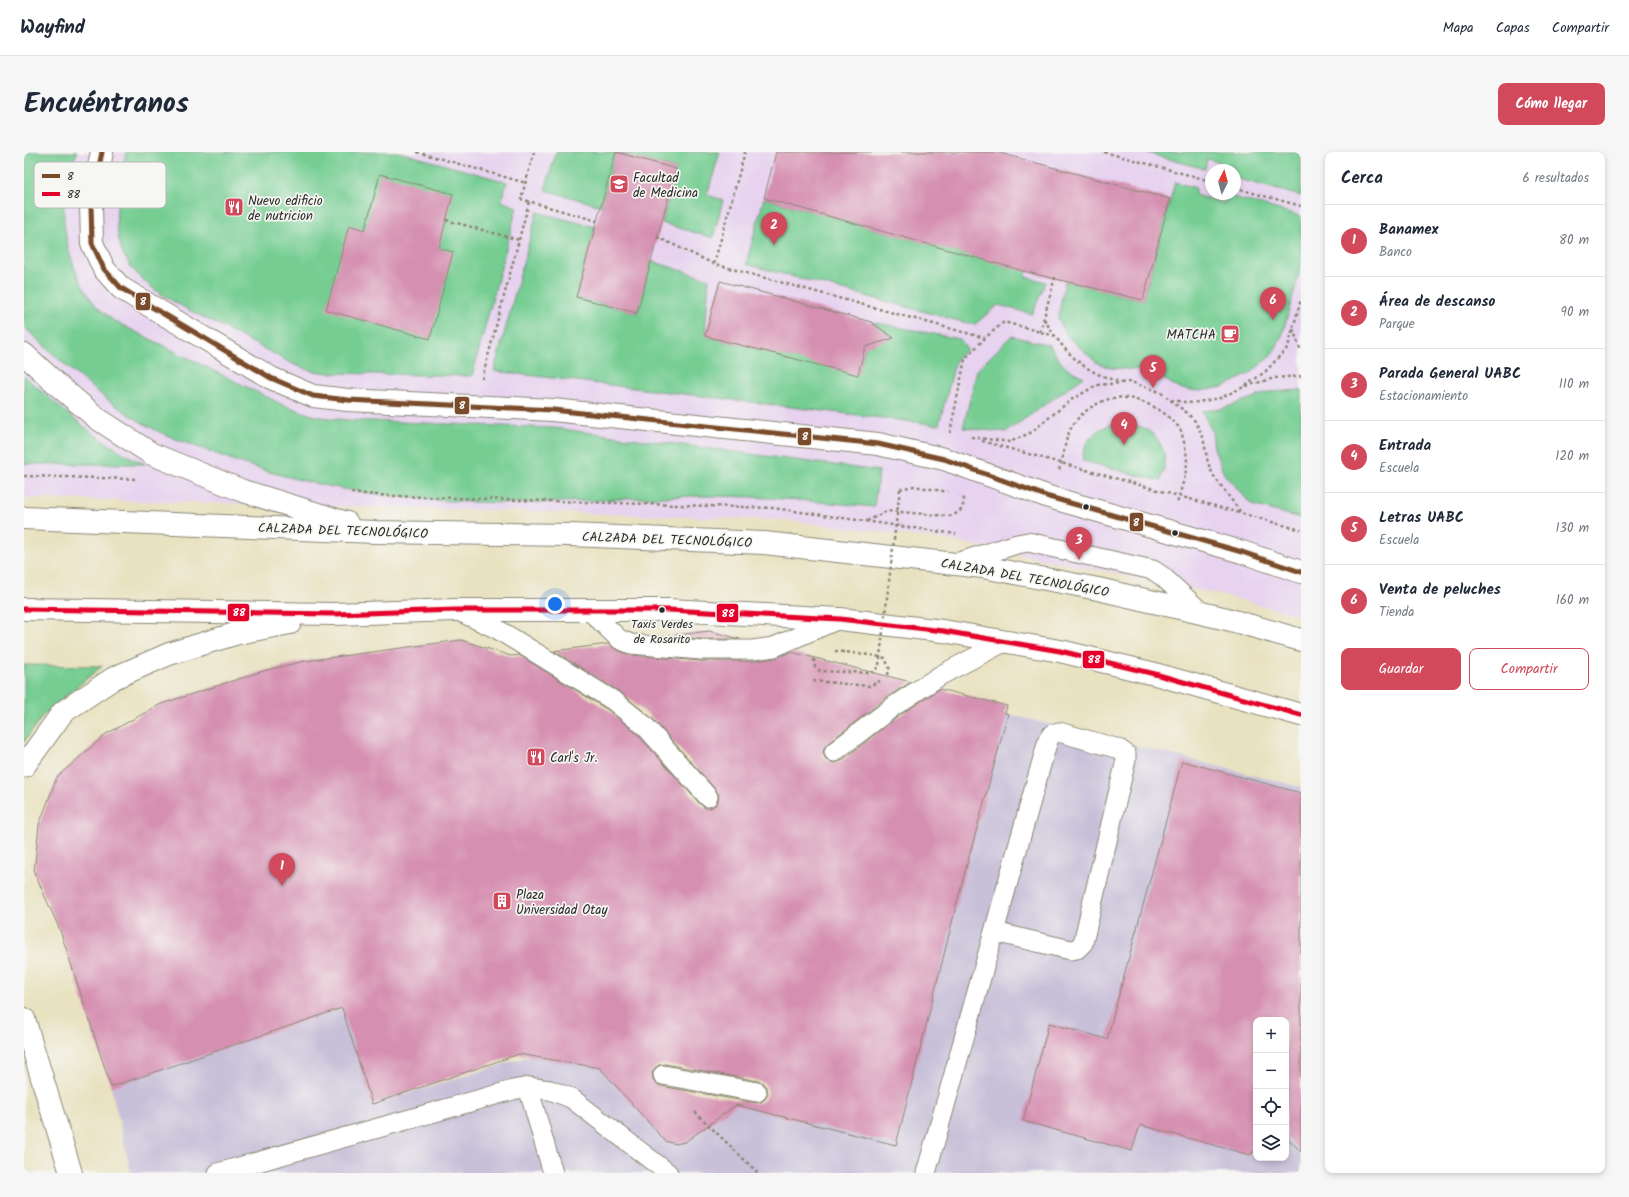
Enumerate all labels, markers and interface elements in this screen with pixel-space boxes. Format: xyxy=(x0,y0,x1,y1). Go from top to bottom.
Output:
text: Wayfind xyxy=(20,13,85,43)
text: Mapa xyxy=(1443,17,1474,39)
text: Capas xyxy=(1496,17,1530,39)
text: Compartir xyxy=(1552,17,1609,39)
text: Encuéntranos xyxy=(24,82,189,127)
button: Cómo llegar xyxy=(1498,83,1605,125)
legend xyxy=(34,162,166,208)
north arrow xyxy=(1205,164,1241,200)
text: Cerca xyxy=(1341,165,1383,192)
text: 8 xyxy=(67,168,74,186)
place label: Facultad de Medicina xyxy=(633,168,698,204)
text: 6 resultados xyxy=(1522,168,1589,189)
school or university icon: Facultad de Medicina xyxy=(608,173,630,195)
text: 88 xyxy=(67,186,81,204)
place label: Nuevo edificio de nutricion xyxy=(248,191,323,227)
restaurant icon: Nuevo edificio de nutricion xyxy=(223,196,245,218)
pin: 2 xyxy=(761,212,787,245)
text: Banamex xyxy=(1379,218,1439,242)
text: 1 xyxy=(1352,230,1356,251)
text: 80 m xyxy=(1559,230,1589,251)
text: Banco xyxy=(1379,242,1412,263)
pin: 6 xyxy=(1260,287,1286,320)
text: Área de descanso xyxy=(1379,290,1495,314)
line badge: 8 xyxy=(135,292,151,311)
text: 8 xyxy=(140,293,147,311)
text: 2 xyxy=(1350,302,1358,323)
text: 90 m xyxy=(1561,302,1589,323)
text: Parque xyxy=(1379,314,1415,335)
cafe icon: MATCHA xyxy=(1219,323,1241,345)
place label: MATCHA xyxy=(1166,325,1216,346)
pin: 5 xyxy=(1140,355,1166,388)
text: Parada General UABC xyxy=(1379,362,1521,386)
text: 3 xyxy=(1350,374,1358,395)
text: 110 m xyxy=(1559,374,1589,395)
text: Estacionamiento xyxy=(1379,386,1468,407)
line badge: 8 xyxy=(454,396,470,415)
text: 8 xyxy=(459,397,466,415)
pin: 4 xyxy=(1111,412,1137,445)
line badge: 8 xyxy=(797,427,812,446)
text: 8 xyxy=(802,428,809,446)
text: Entrada xyxy=(1379,434,1431,458)
text: 4 xyxy=(1350,446,1358,467)
text: 120 m xyxy=(1555,446,1589,467)
text: Escuela xyxy=(1379,458,1419,479)
unlabelled marker xyxy=(1081,502,1091,512)
text: Letras UABC xyxy=(1379,506,1464,530)
line badge: 8 xyxy=(1129,512,1144,532)
text: 8 xyxy=(1133,514,1140,532)
street label: CALZADA DEL TECNOLÓGICO xyxy=(257,518,429,545)
text: 5 xyxy=(1351,518,1357,539)
text: 130 m xyxy=(1555,518,1589,539)
street label: CALZADA DEL TECNOLÓGICO xyxy=(581,527,753,554)
pin: 3 xyxy=(1066,527,1092,560)
unlabelled marker xyxy=(1170,528,1180,538)
text: Escuela xyxy=(1379,530,1419,551)
street label: CALZADA DEL TECNOLÓGICO xyxy=(939,553,1111,604)
text: Venta de peluches xyxy=(1379,578,1501,602)
text: 6 xyxy=(1350,590,1358,611)
text: 160 m xyxy=(1556,590,1589,611)
your location xyxy=(545,594,565,614)
text: Tienda xyxy=(1379,602,1414,623)
line badge: 88 xyxy=(227,603,250,622)
line badge: 88 xyxy=(716,603,739,623)
text: 88 xyxy=(233,604,246,622)
marker: Taxis Verdes de Rosarito xyxy=(657,605,667,615)
text: 88 xyxy=(722,605,735,623)
place label: Taxis Verdes de Rosarito xyxy=(631,615,693,649)
button: Guardar xyxy=(1341,648,1461,690)
button: Compartir xyxy=(1469,648,1589,690)
line badge: 88 xyxy=(1082,650,1105,669)
text: 88 xyxy=(1088,651,1101,669)
restaurant icon: Carl's Jr. xyxy=(525,746,547,768)
place label: Carl's Jr. xyxy=(550,748,597,769)
pin: 1 xyxy=(269,853,295,886)
place label: Plaza Universidad Otay xyxy=(516,885,608,921)
building icon: Plaza Universidad Otay xyxy=(491,890,513,912)
map controls xyxy=(1253,1017,1289,1161)
button: + xyxy=(1253,1017,1289,1053)
button: − xyxy=(1253,1053,1289,1089)
button: locate xyxy=(1253,1089,1289,1125)
button: layers xyxy=(1253,1125,1289,1161)

